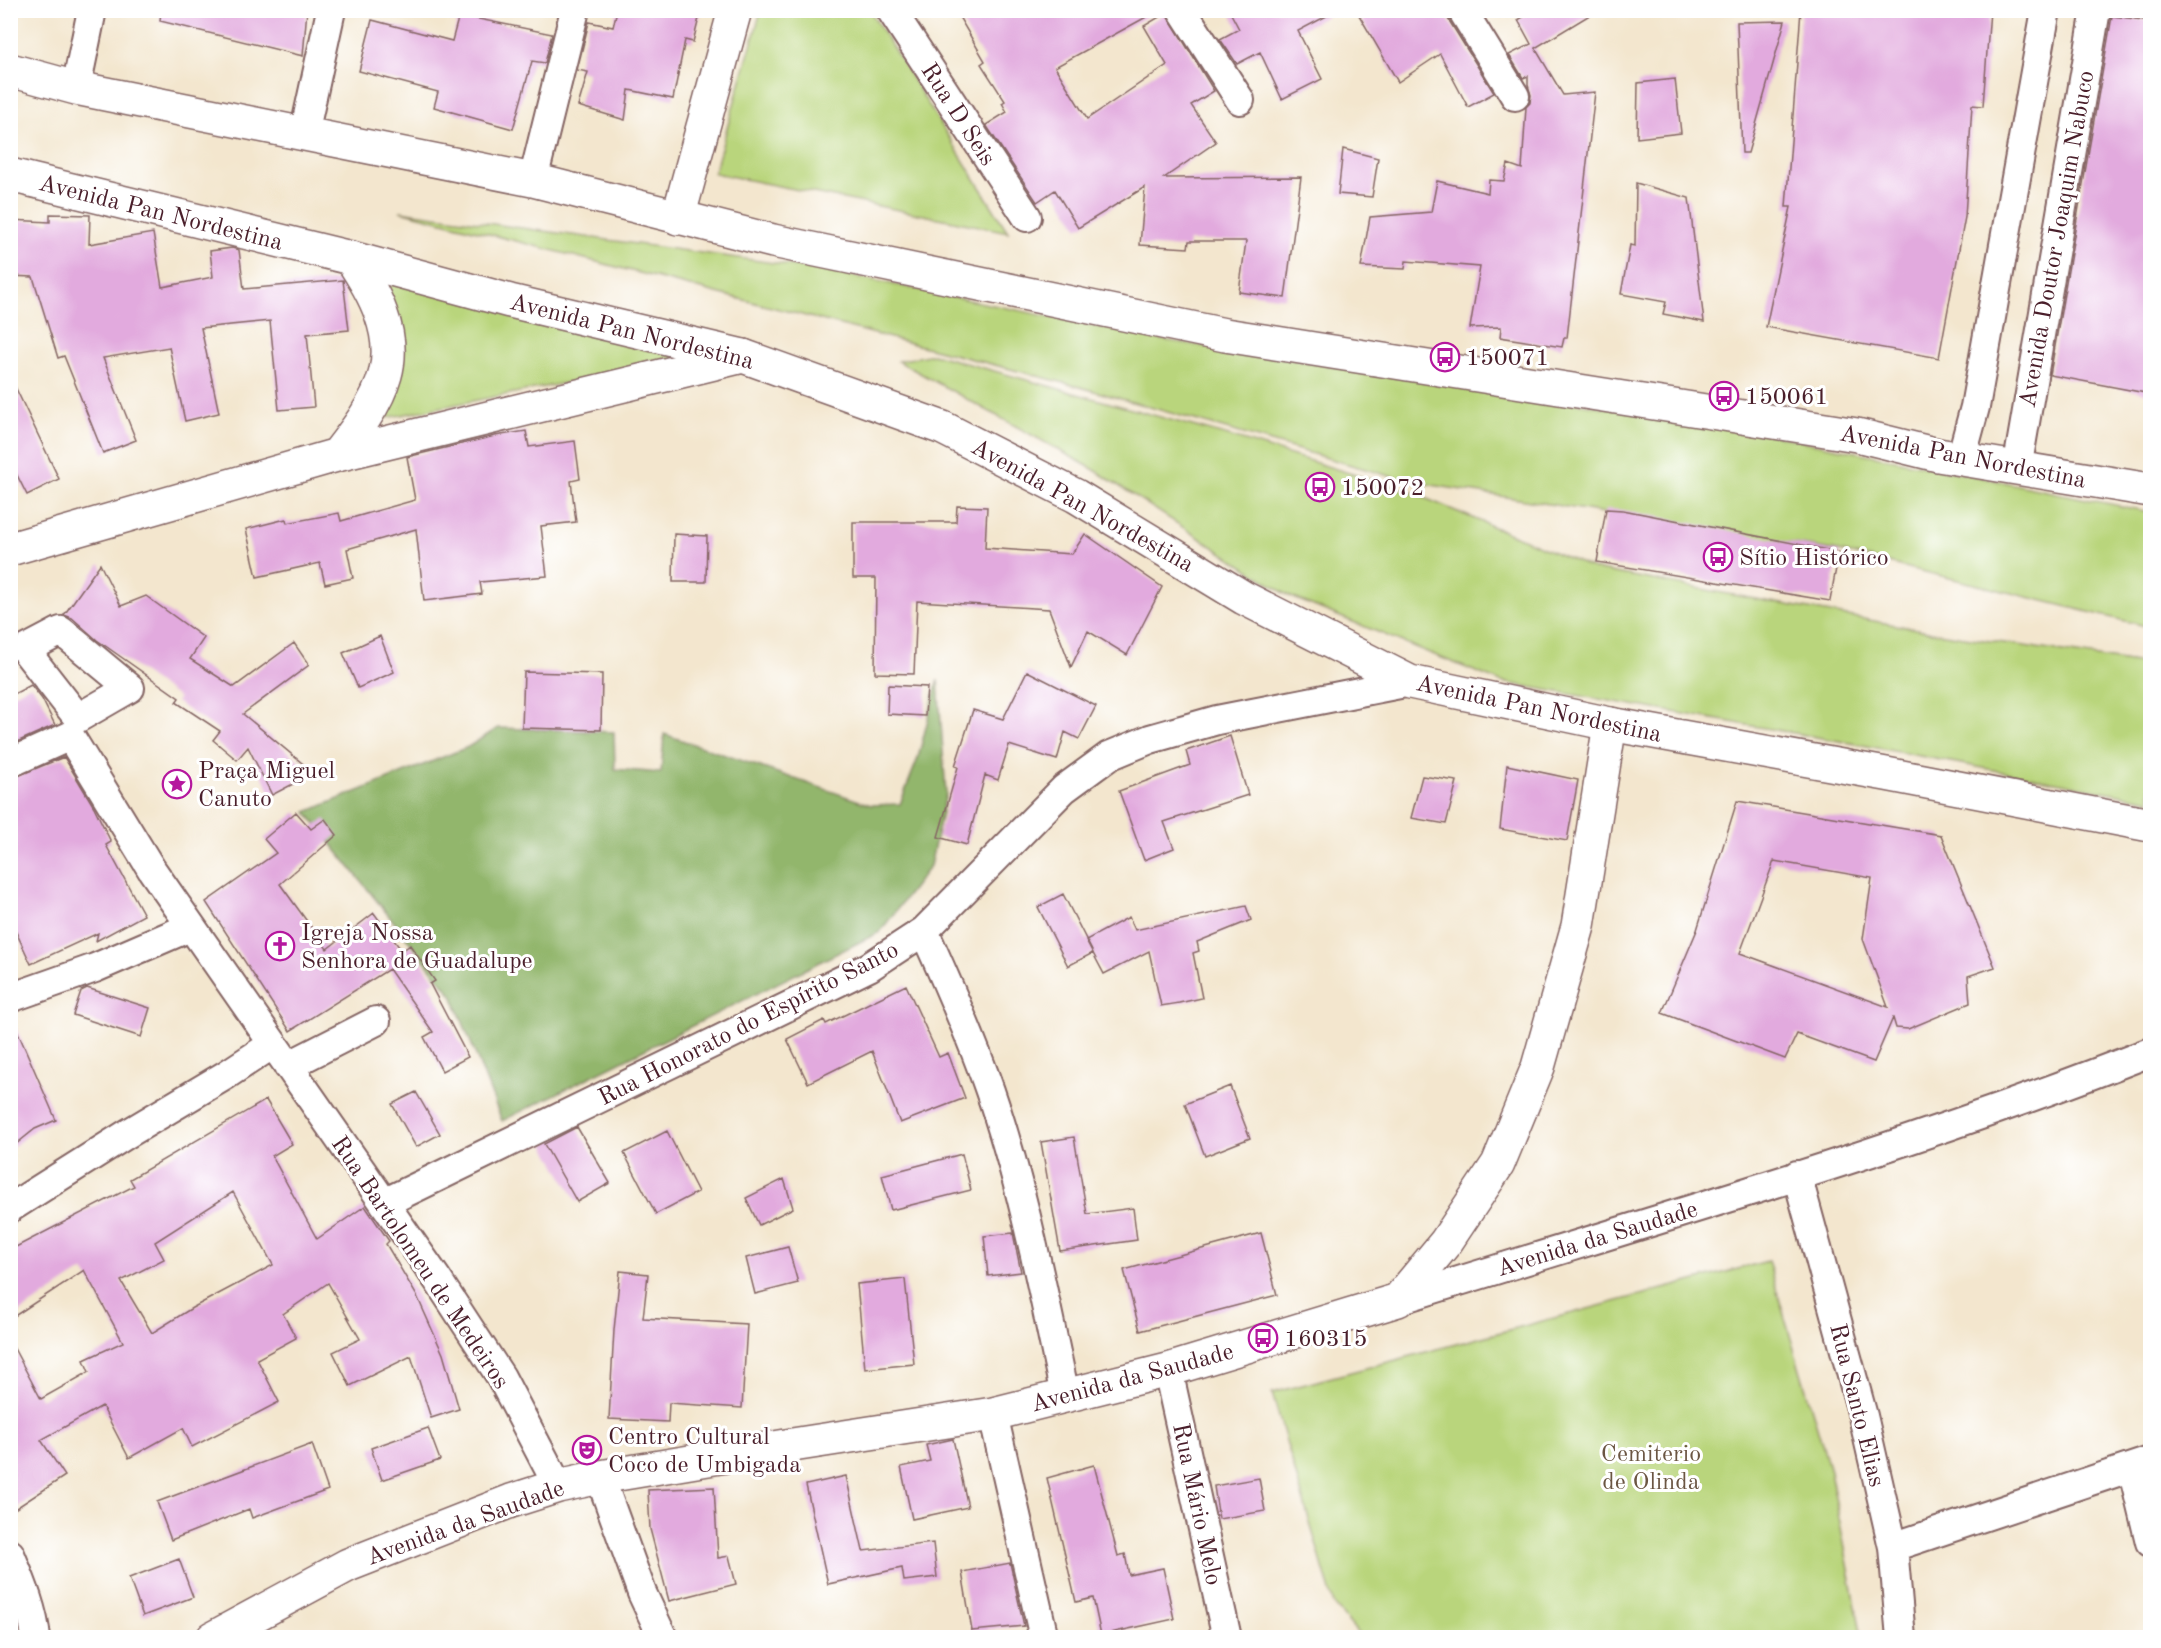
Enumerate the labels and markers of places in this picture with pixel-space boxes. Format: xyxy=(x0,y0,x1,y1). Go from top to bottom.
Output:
bus stop icon: 150071 xyxy=(1429,341,1461,373)
place label: 150071 xyxy=(1466,347,1550,371)
bus stop icon: 150061 xyxy=(1708,380,1740,412)
place label: 150061 xyxy=(1745,386,1829,410)
bus stop icon: 150072 xyxy=(1304,471,1336,503)
place label: 150072 xyxy=(1341,477,1425,501)
bus stop icon: Sítio Histórico xyxy=(1702,541,1734,573)
place label: Sítio Histórico xyxy=(1739,547,1889,571)
place label: Praça Miguel Canuto xyxy=(198,760,335,812)
place icon: Praça Miguel Canuto xyxy=(161,768,193,800)
place label: Igreja Nossa Senhora de Guadalupe xyxy=(301,922,533,974)
church icon: Igreja Nossa Senhora de Guadalupe xyxy=(264,930,296,962)
bus stop icon: 160315 xyxy=(1247,1322,1279,1354)
place label: 160315 xyxy=(1284,1328,1368,1352)
place label: Centro Cultural Coco de Umbigada xyxy=(608,1426,801,1478)
theatre icon: Centro Cultural Coco de Umbigada xyxy=(571,1434,603,1466)

